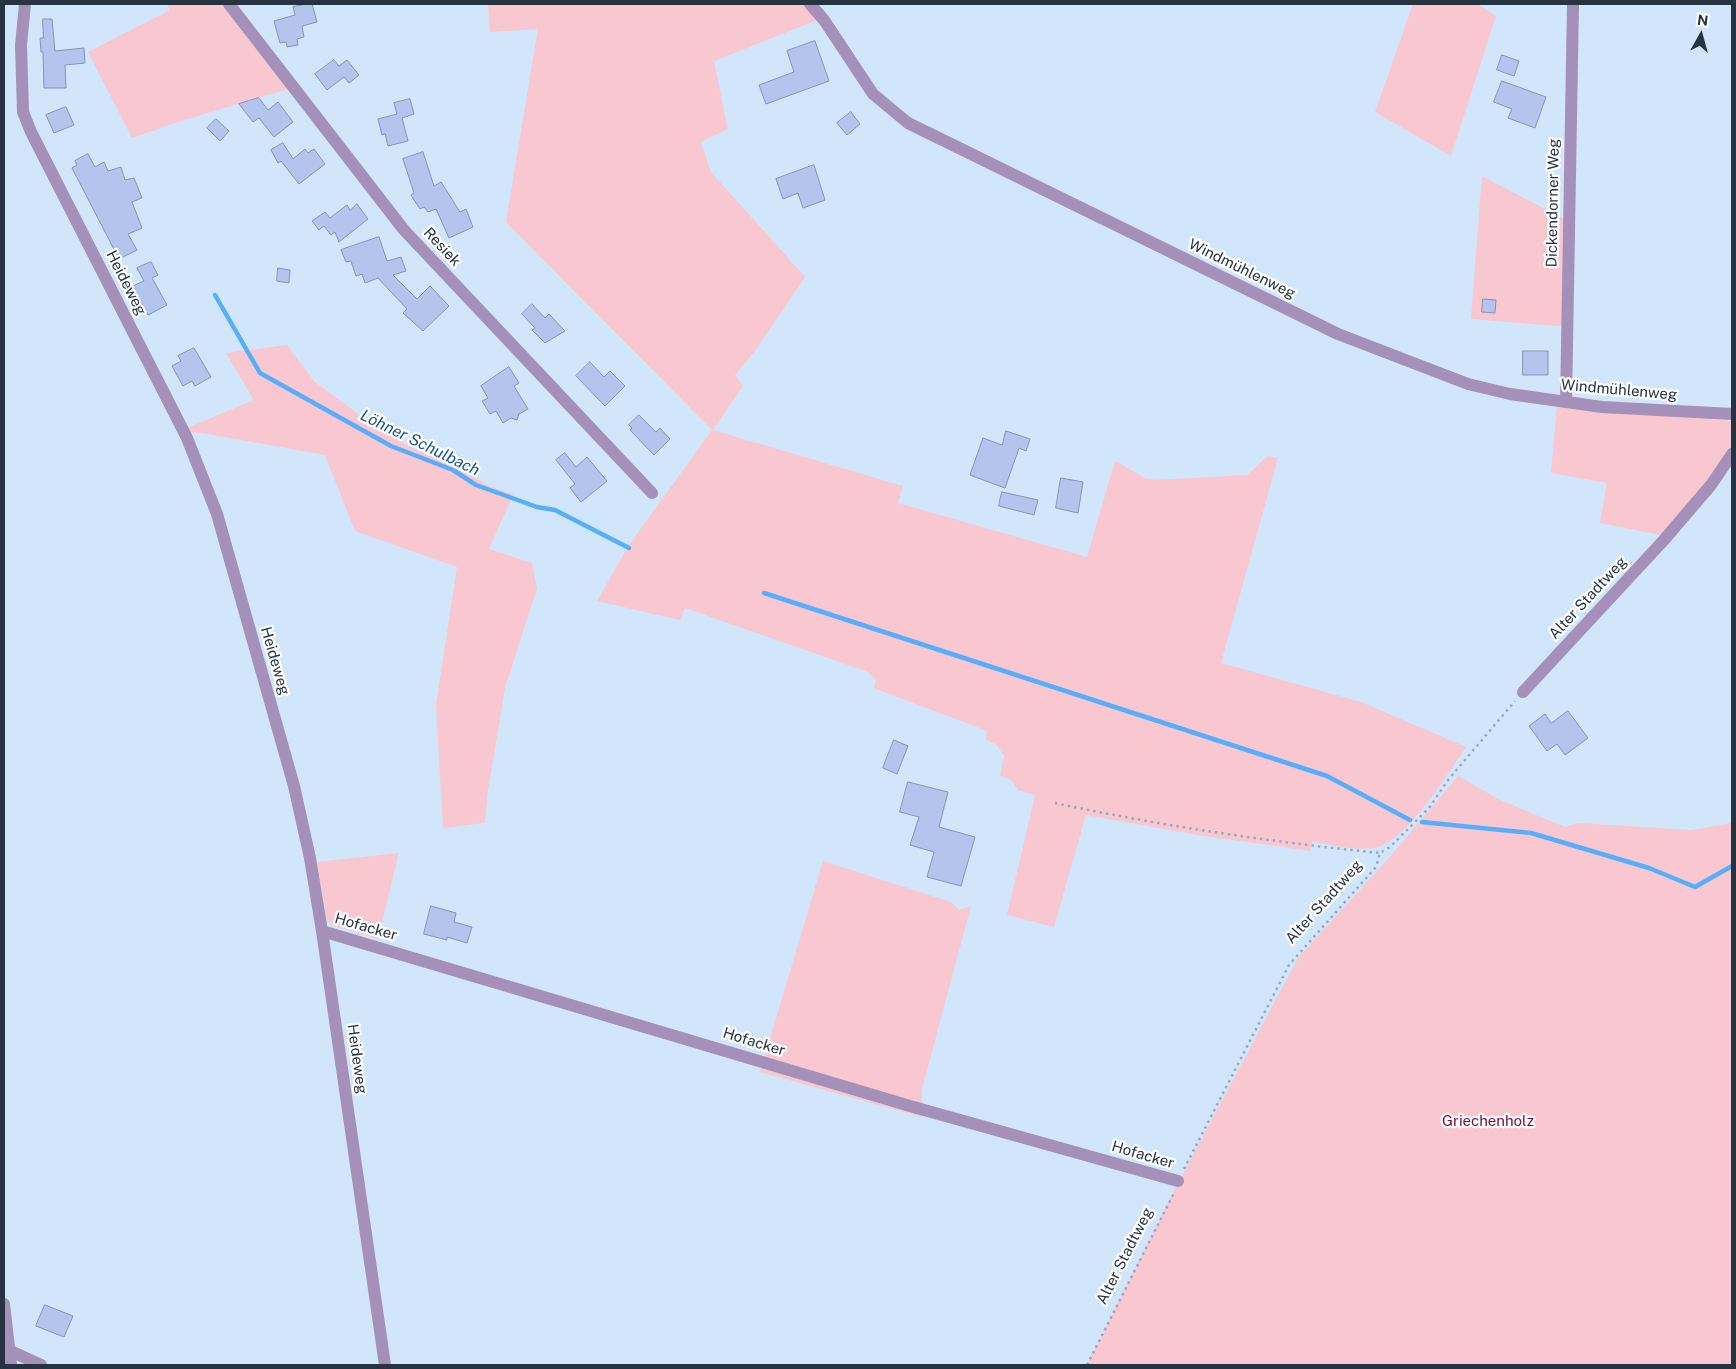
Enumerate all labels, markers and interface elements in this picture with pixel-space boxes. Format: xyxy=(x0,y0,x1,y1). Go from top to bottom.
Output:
north arrow xyxy=(1676,10,1726,60)
text: N xyxy=(1696,12,1709,29)
street label: Dickendorner Weg xyxy=(1543,138,1563,268)
street label: Resiek xyxy=(420,224,464,270)
street label: Windmühlenweg xyxy=(1186,235,1298,303)
street label: Heideweg xyxy=(102,248,150,318)
street label: Windmühlenweg xyxy=(1560,376,1678,404)
water label: Löhner Schulbach xyxy=(357,406,483,480)
street label: Alter Stadtweg xyxy=(1545,553,1631,643)
street label: Heideweg xyxy=(257,625,293,697)
street label: Alter Stadtweg xyxy=(1282,857,1366,947)
street label: Hofacker xyxy=(333,909,399,945)
street label: Heideweg xyxy=(343,1023,371,1095)
street label: Hofacker xyxy=(721,1024,787,1060)
park label: Griechenholz xyxy=(1442,1112,1534,1130)
street label: Hofacker xyxy=(1110,1137,1176,1173)
street label: Alter Stadtweg xyxy=(1093,1205,1157,1307)

